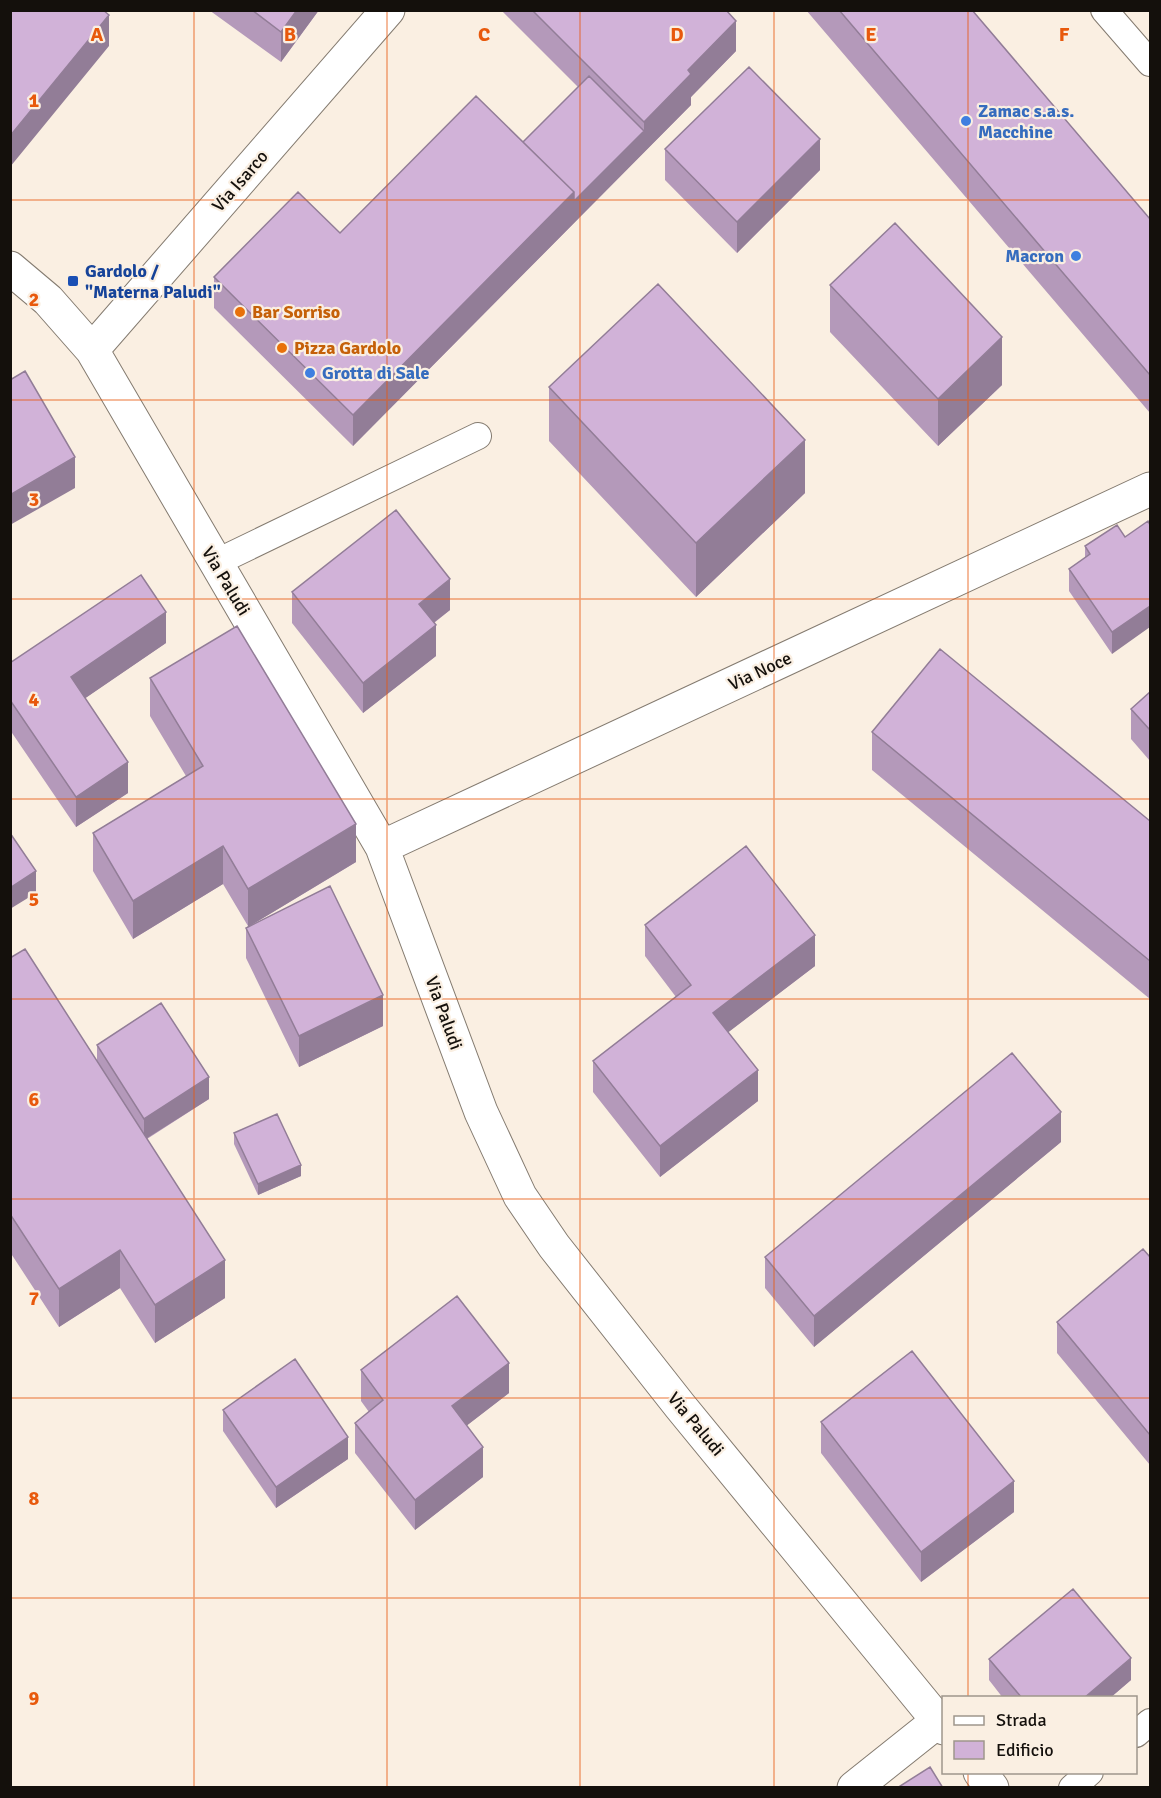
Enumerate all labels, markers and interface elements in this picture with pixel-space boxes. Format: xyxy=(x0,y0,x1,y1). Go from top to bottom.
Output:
text: A xyxy=(91,22,104,47)
text: B xyxy=(284,22,296,47)
text: C xyxy=(478,22,490,47)
text: D xyxy=(670,22,684,47)
text: E xyxy=(865,22,877,47)
text: F xyxy=(1059,22,1070,47)
text: 1 xyxy=(29,88,40,113)
place label: Zamac s.a.s. Macchine xyxy=(978,100,1074,143)
marker: Zamac s.a.s. Macchine xyxy=(959,114,973,128)
street label: Via Isarco xyxy=(207,146,273,216)
place label: Macron xyxy=(1005,245,1064,267)
marker: Macron xyxy=(1069,249,1083,263)
place label: Gardolo / "Materna Paludi" xyxy=(85,260,221,303)
marker: Gardolo / "Materna Paludi" xyxy=(66,274,80,288)
text: 2 xyxy=(29,287,39,312)
place label: Bar Sorriso xyxy=(252,301,340,323)
marker: Bar Sorriso xyxy=(233,305,247,319)
place label: Pizza Gardolo xyxy=(294,337,401,359)
marker: Pizza Gardolo xyxy=(275,341,289,355)
place label: Grotta di Sale xyxy=(322,362,429,384)
marker: Grotta di Sale xyxy=(303,366,317,380)
text: 3 xyxy=(29,487,39,512)
street label: Via Paludi xyxy=(197,543,255,619)
street label: Via Noce xyxy=(725,647,795,695)
text: 4 xyxy=(29,687,40,712)
text: 5 xyxy=(29,887,39,912)
street label: Via Paludi xyxy=(421,973,467,1053)
text: 6 xyxy=(29,1087,40,1112)
text: 7 xyxy=(29,1286,40,1311)
street label: Via Paludi xyxy=(663,1388,729,1460)
text: 8 xyxy=(29,1486,40,1511)
text: 9 xyxy=(29,1686,40,1711)
legend xyxy=(942,1696,1137,1774)
text: Strada xyxy=(996,1709,1047,1731)
text: Edificio xyxy=(996,1739,1054,1761)

